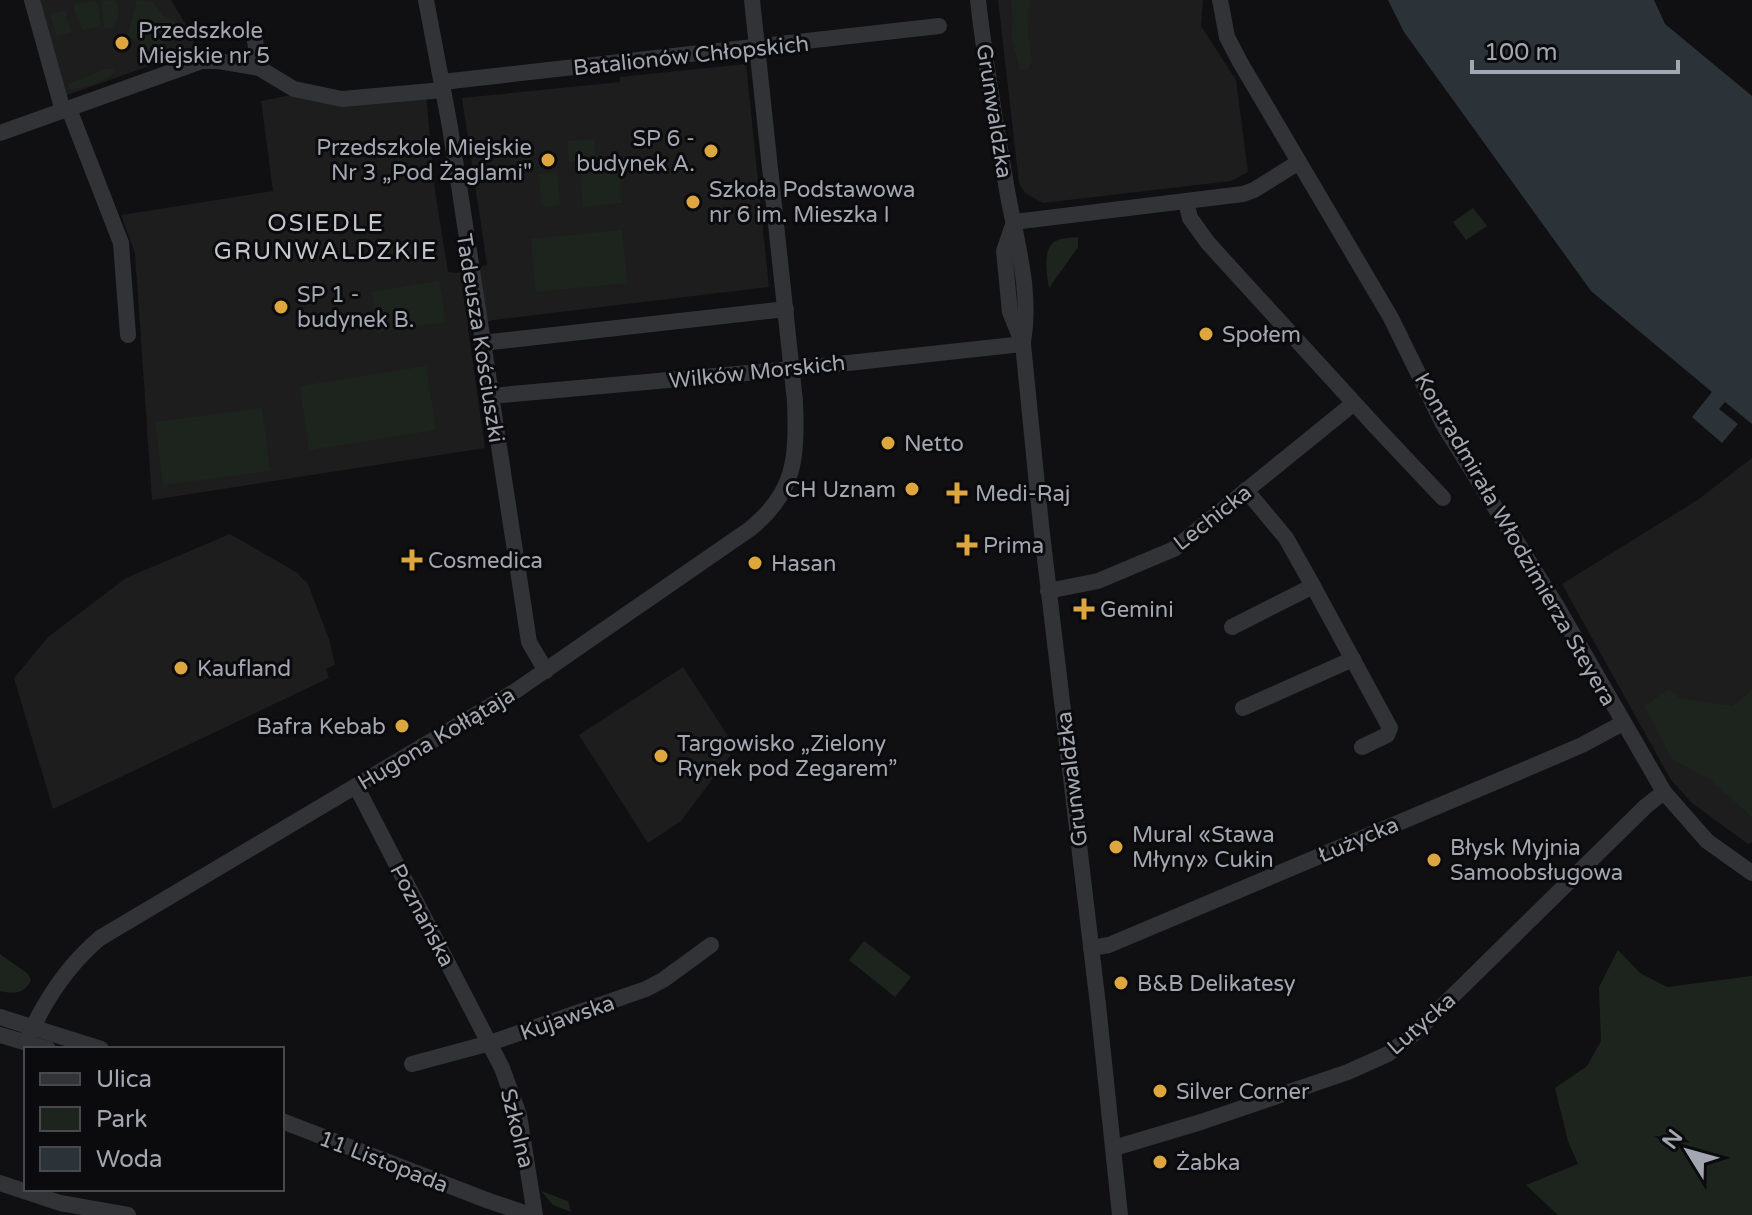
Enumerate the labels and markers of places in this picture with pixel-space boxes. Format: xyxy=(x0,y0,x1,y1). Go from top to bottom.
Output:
place label: Przedszkole Miejskie nr 5 xyxy=(138,18,270,69)
marker: Przedszkole Miejskie nr 5 xyxy=(113,34,131,52)
place label: SP 6 - budynek A. xyxy=(576,126,695,177)
place label: Przedszkole Miejskie Nr 3 „Pod Żaglami" xyxy=(316,135,532,186)
marker: SP 6 - budynek A. xyxy=(702,142,720,160)
marker: Przedszkole Miejskie Nr 3 „Pod Żaglami" xyxy=(539,151,557,169)
place label: Szkoła Podstawowa nr 6 im. Mieszka I xyxy=(709,177,915,228)
marker: Szkoła Podstawowa nr 6 im. Mieszka I xyxy=(684,193,702,211)
place label: SP 1 - budynek B. xyxy=(297,282,414,333)
marker: SP 1 - budynek B. xyxy=(272,298,290,316)
place label: Społem xyxy=(1222,322,1301,348)
marker: Społem xyxy=(1197,325,1215,343)
place label: Netto xyxy=(904,431,964,457)
marker: Netto xyxy=(879,434,897,452)
place label: CH Uznam xyxy=(785,477,896,503)
marker: CH Uznam xyxy=(903,480,921,498)
place label: Medi-Raj xyxy=(975,481,1070,507)
marker: Medi-Raj xyxy=(946,482,968,504)
place label: Prima xyxy=(983,533,1044,559)
marker: Prima xyxy=(958,536,976,554)
place label: Cosmedica xyxy=(428,548,543,574)
marker: Cosmedica xyxy=(403,551,421,569)
place label: Hasan xyxy=(771,551,836,577)
marker: Hasan xyxy=(746,554,764,572)
place label: Gemini xyxy=(1100,597,1174,623)
marker: Gemini xyxy=(1075,600,1093,618)
place label: Kaufland xyxy=(197,656,291,682)
marker: Kaufland xyxy=(172,659,190,677)
place label: Bafra Kebab xyxy=(256,714,386,740)
marker: Bafra Kebab xyxy=(393,717,411,735)
place label: Targowisko „Zielony Rynek pod Zegarem” xyxy=(677,731,897,782)
marker: Targowisko „Zielony Rynek pod Zegarem” xyxy=(652,747,670,765)
place label: Mural «Stawa Młyny» Cukin xyxy=(1132,822,1275,873)
place label: Błysk Myjnia Samoobsługowa xyxy=(1450,835,1623,886)
marker: Mural «Stawa Młyny» Cukin xyxy=(1107,838,1125,856)
marker: Błysk Myjnia Samoobsługowa xyxy=(1425,851,1443,869)
place label: B&B Delikatesy xyxy=(1137,971,1296,997)
marker: B&B Delikatesy xyxy=(1112,974,1130,992)
place label: Silver Corner xyxy=(1176,1079,1310,1105)
marker: Silver Corner xyxy=(1151,1082,1169,1100)
place label: Żabka xyxy=(1176,1150,1240,1176)
marker: Żabka xyxy=(1151,1153,1169,1171)

